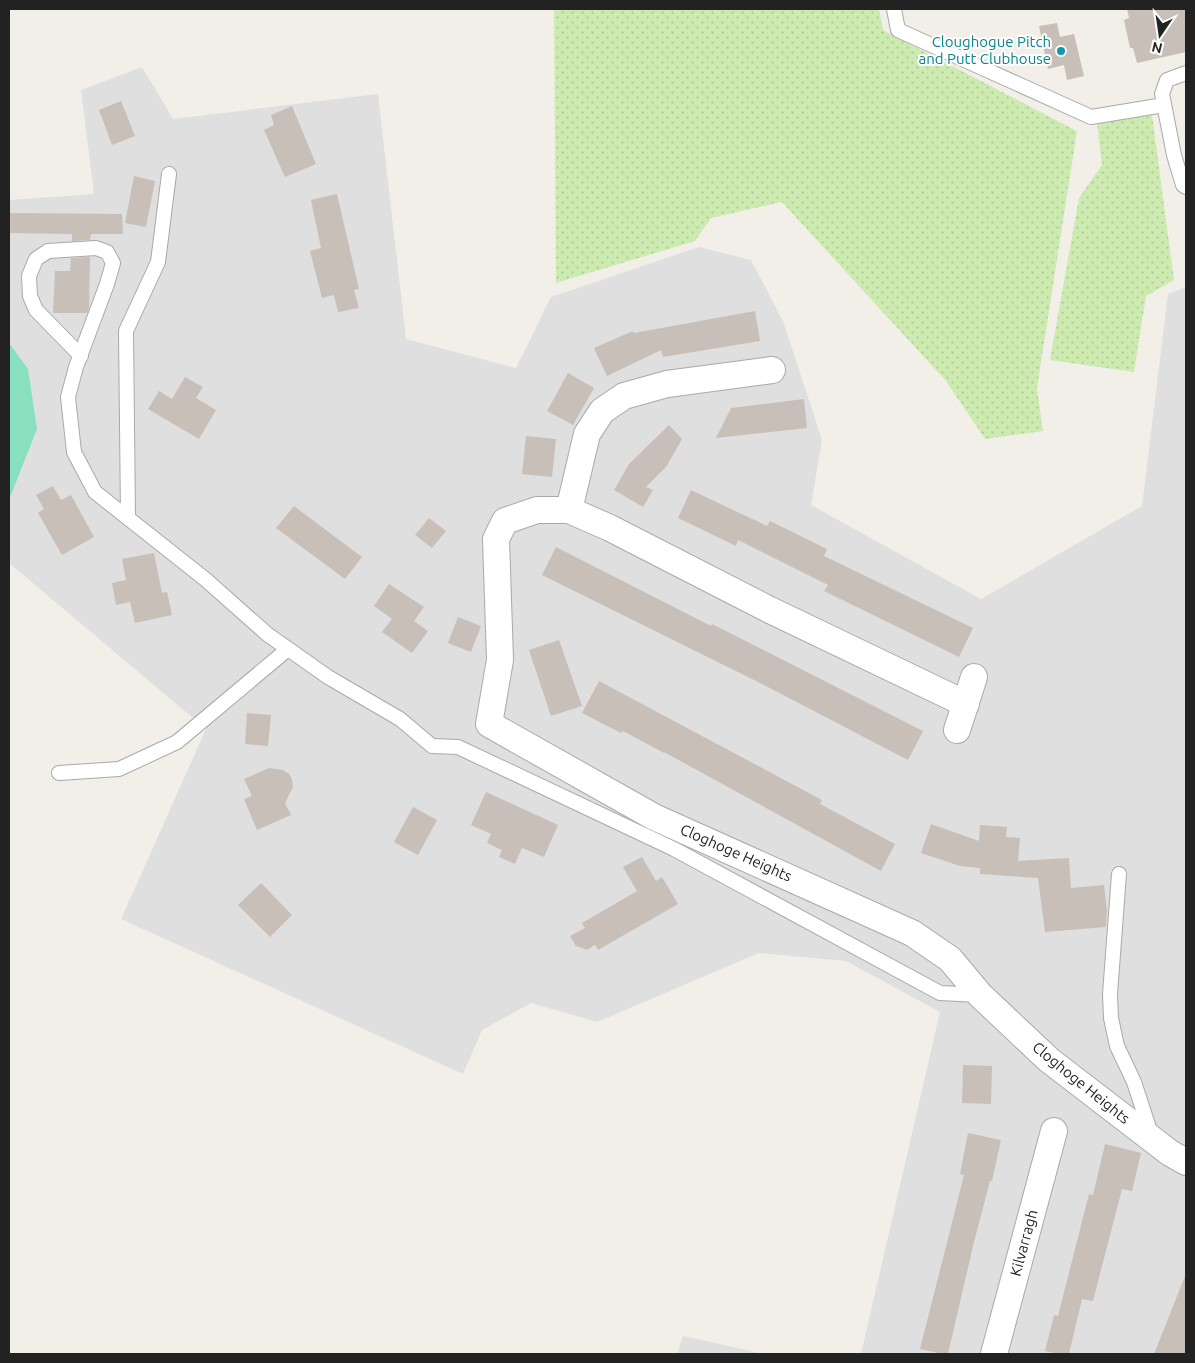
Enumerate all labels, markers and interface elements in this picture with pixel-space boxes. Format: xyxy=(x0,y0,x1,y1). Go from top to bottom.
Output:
north arrow xyxy=(1135,10,1185,60)
place label: Cloughogue Pitch and Putt Clubhouse xyxy=(919,33,1051,67)
text: N xyxy=(1150,39,1164,57)
marker: Cloughogue Pitch and Putt Clubhouse xyxy=(1055,45,1067,57)
street label: Cloghoge Heights xyxy=(678,820,795,885)
street label: Cloghoge Heights xyxy=(1029,1038,1133,1127)
street label: Kilvarragh xyxy=(1006,1208,1041,1278)

